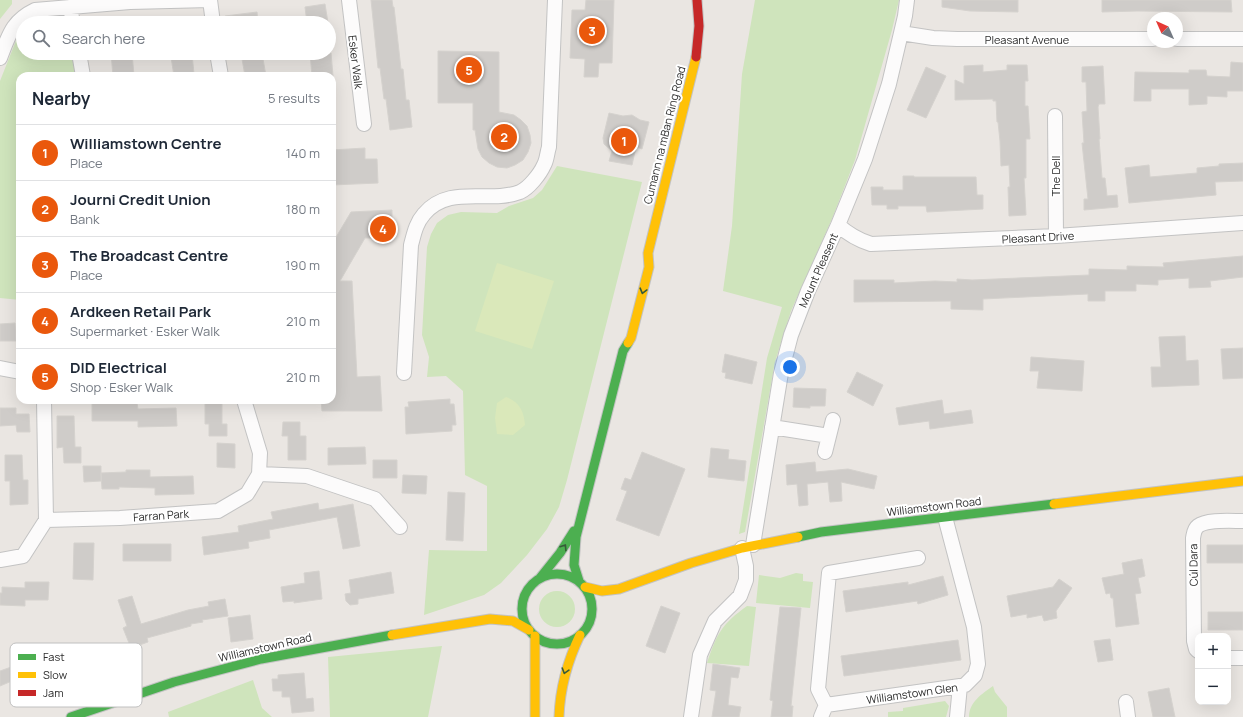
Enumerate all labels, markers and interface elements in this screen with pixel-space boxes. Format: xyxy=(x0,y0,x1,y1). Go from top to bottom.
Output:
north arrow xyxy=(1147,12,1183,48)
search box xyxy=(16,16,336,60)
pin: 3 xyxy=(579,16,605,46)
icon: search xyxy=(30,27,52,49)
text: Search here xyxy=(62,28,145,49)
street label: Pleasant Avenue xyxy=(985,32,1070,47)
street label: Esker Walk xyxy=(345,34,367,90)
pin: 5 xyxy=(456,55,482,85)
street label: Cumann na mBan Ring Road xyxy=(640,64,688,206)
text: Nearby xyxy=(32,87,90,110)
text: 5 results xyxy=(268,89,320,107)
pin: 2 xyxy=(491,122,517,152)
pin: 1 xyxy=(611,126,637,156)
text: Williamstown Centre xyxy=(70,133,222,154)
text: 1 xyxy=(42,144,48,162)
text: 140 m xyxy=(286,144,320,162)
text: Place xyxy=(70,154,103,172)
street label: The Dell xyxy=(1048,156,1063,196)
text: Journi Credit Union xyxy=(70,189,211,210)
text: 2 xyxy=(41,200,49,218)
text: 180 m xyxy=(286,200,320,218)
text: Bank xyxy=(70,210,99,228)
pin: 4 xyxy=(370,214,396,244)
street label: Pleasant Drive xyxy=(1001,228,1075,246)
street label: Mount Pleasent xyxy=(795,230,841,310)
text: The Broadcast Centre xyxy=(70,245,228,266)
text: 3 xyxy=(41,256,49,274)
text: 190 m xyxy=(285,256,320,274)
text: Place xyxy=(70,266,103,284)
one-way arrow xyxy=(640,288,648,294)
text: Ardkeen Retail Park xyxy=(70,301,211,322)
text: 4 xyxy=(41,312,49,330)
text: 210 m xyxy=(286,312,320,330)
text: Supermarket · Esker Walk xyxy=(70,322,220,340)
text: DID Electrical xyxy=(70,357,167,378)
your location xyxy=(780,357,800,377)
text: 5 xyxy=(41,368,49,386)
text: 210 m xyxy=(286,368,320,386)
text: Shop · Esker Walk xyxy=(70,378,173,396)
street label: Williamstown Road xyxy=(886,493,982,519)
street label: Farran Park xyxy=(133,506,190,524)
one-way arrow xyxy=(559,544,567,551)
street label: Cúl Dara xyxy=(1185,544,1201,586)
street label: Williamstown Road xyxy=(217,629,313,665)
map controls xyxy=(1195,633,1231,705)
button: + xyxy=(1195,633,1231,669)
legend xyxy=(10,643,142,707)
text: Fast xyxy=(43,649,65,664)
text: Slow xyxy=(43,667,68,682)
one-way arrow xyxy=(561,667,570,674)
button: − xyxy=(1195,669,1231,705)
street label: Williamstown Glen xyxy=(865,679,959,707)
text: Jam xyxy=(43,685,64,700)

